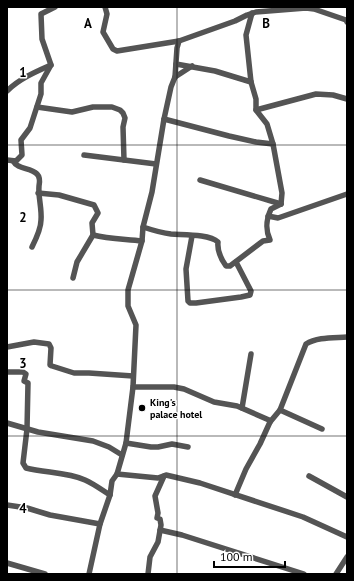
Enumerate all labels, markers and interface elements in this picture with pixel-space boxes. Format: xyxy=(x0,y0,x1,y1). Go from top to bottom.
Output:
text: A xyxy=(84,15,92,32)
text: B xyxy=(262,15,270,32)
text: 1 xyxy=(19,64,27,81)
text: 2 xyxy=(19,209,27,226)
text: 3 xyxy=(19,355,27,372)
place label: King's palace hotel xyxy=(150,396,202,421)
marker: King's palace hotel xyxy=(137,403,147,413)
text: 4 xyxy=(19,500,27,517)
scale bar xyxy=(214,543,285,569)
text: 100 m xyxy=(220,549,253,564)

